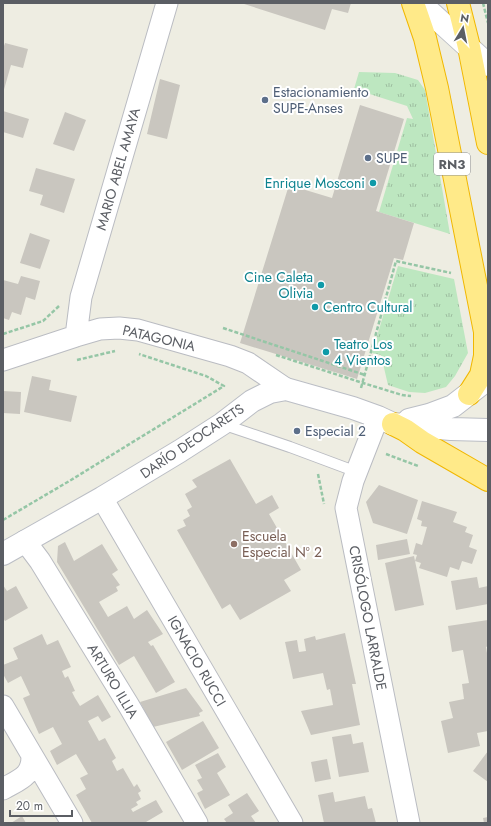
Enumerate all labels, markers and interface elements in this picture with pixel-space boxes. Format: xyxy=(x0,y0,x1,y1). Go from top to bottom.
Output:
north arrow xyxy=(443,8,483,48)
text: N xyxy=(459,10,470,27)
place label: Estacionamiento SUPE-Anses xyxy=(273,82,369,118)
marker: Estacionamiento SUPE-Anses xyxy=(260,95,270,105)
street label: MARIO ABEL AMAYA xyxy=(91,105,145,233)
place label: SUPE xyxy=(376,148,408,168)
marker: SUPE xyxy=(363,153,373,163)
road number: RN3 xyxy=(434,153,470,175)
place label: Enrique Mosconi xyxy=(265,173,365,193)
marker: Enrique Mosconi xyxy=(368,178,378,188)
place label: Cine Caleta Olivia xyxy=(244,267,313,303)
marker: Cine Caleta Olivia xyxy=(316,280,326,290)
place label: Centro Cultural xyxy=(323,297,413,317)
marker: Centro Cultural xyxy=(310,302,320,312)
street label: PATAGONIA xyxy=(121,320,198,356)
place label: Teatro Los 4 Vientos xyxy=(334,334,393,370)
marker: Teatro Los 4 Vientos xyxy=(321,347,331,357)
street label: DARÍO DEOCARETS xyxy=(136,399,248,483)
place label: Especial 2 xyxy=(305,421,366,441)
marker: Especial 2 xyxy=(292,426,302,436)
place label: Escuela Especial Nº 2 xyxy=(242,526,322,562)
marker: Escuela Especial Nº 2 xyxy=(229,539,239,549)
street label: CRISÓLOGO LARRALDE xyxy=(344,544,392,692)
street label: IGNACIO RUCCI xyxy=(163,612,231,710)
street label: ARTURO ILLIA xyxy=(83,640,144,723)
scale bar xyxy=(10,792,72,818)
text: 20 m xyxy=(16,797,43,815)

